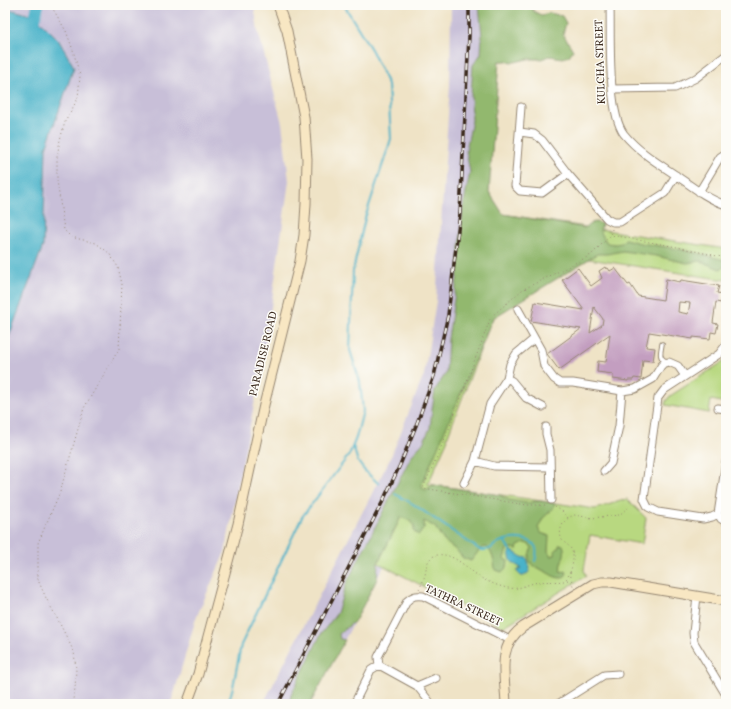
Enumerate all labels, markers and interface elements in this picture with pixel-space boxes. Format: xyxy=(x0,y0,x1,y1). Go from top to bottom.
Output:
street label: KULCHA STREET xyxy=(592,19,610,105)
street label: PARADISE ROAD xyxy=(246,310,282,398)
street label: TATHRA STREET xyxy=(422,582,504,631)

